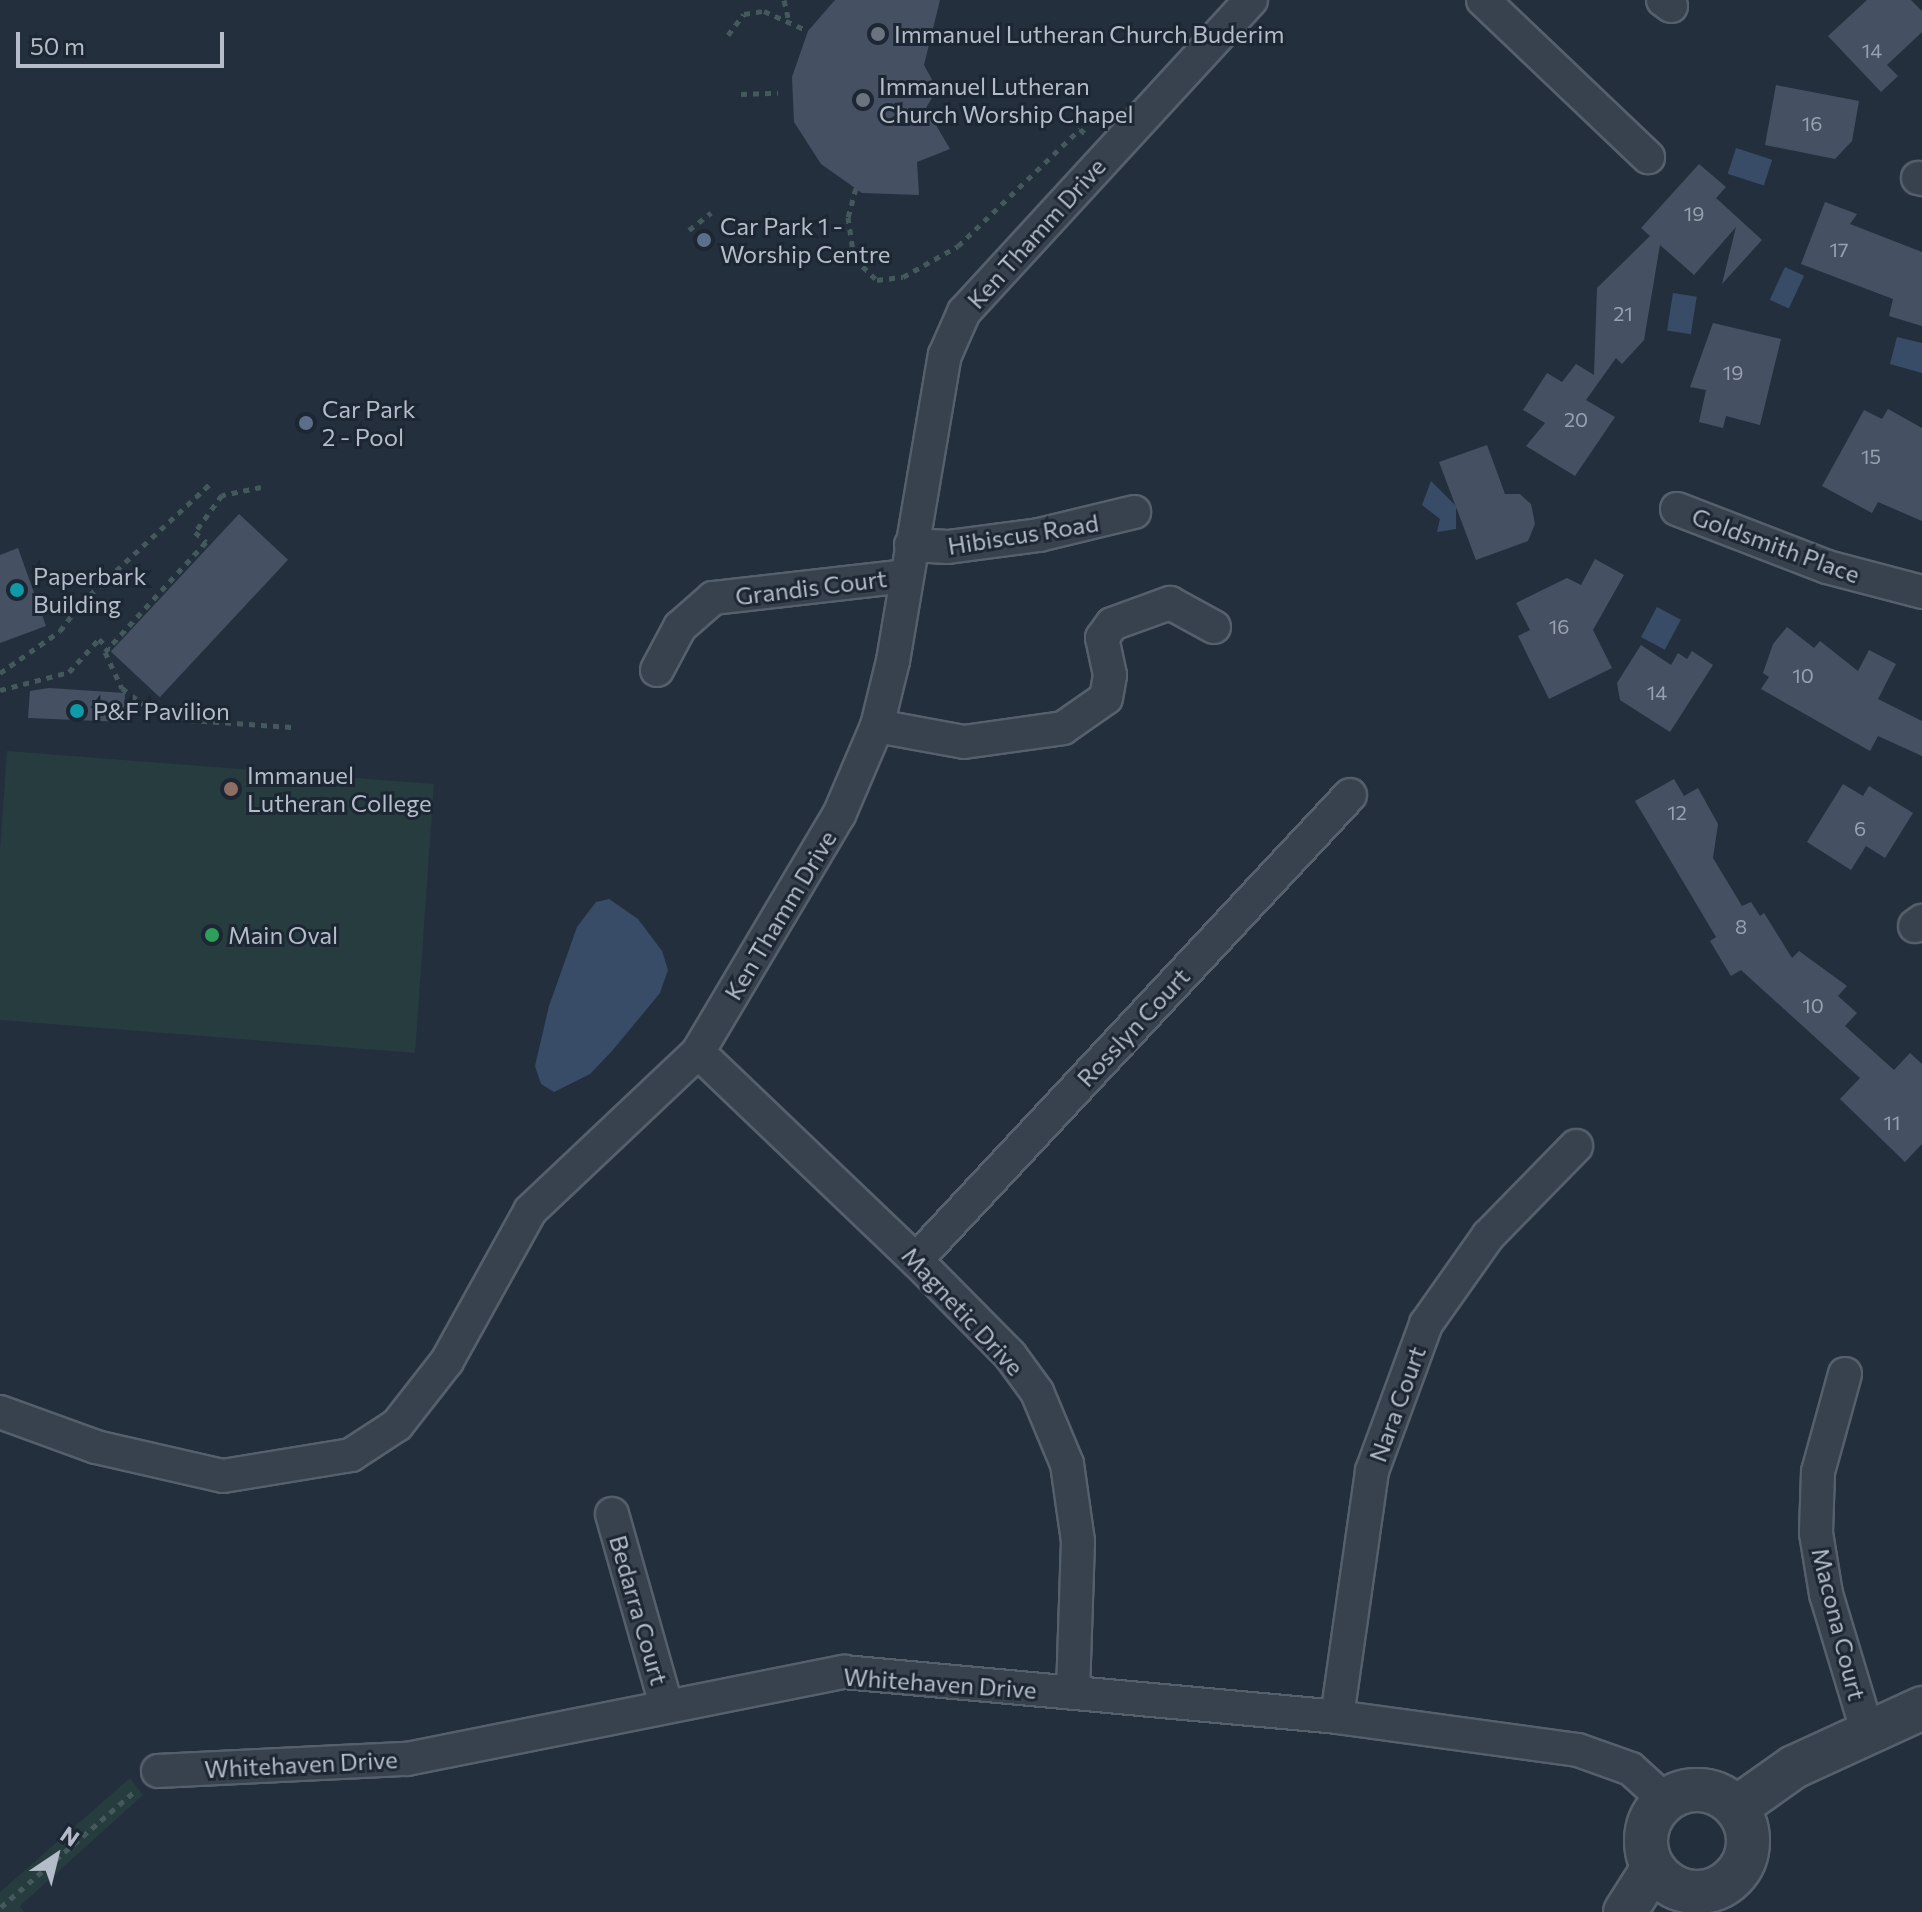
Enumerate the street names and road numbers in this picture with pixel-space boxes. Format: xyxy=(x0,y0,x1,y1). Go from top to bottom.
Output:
street label: Ken Thamm Drive xyxy=(961,152,1111,314)
street label: Goldsmith Place xyxy=(1688,501,1864,589)
street label: Hibiscus Road xyxy=(946,508,1100,560)
street label: Grandis Court xyxy=(734,563,888,611)
street label: Ken Thamm Drive xyxy=(718,825,842,1005)
street label: Rosslyn Court xyxy=(1071,962,1195,1092)
street label: Magnetic Drive xyxy=(896,1241,1030,1381)
street label: Nara Court xyxy=(1363,1342,1431,1466)
street label: Bedarra Court xyxy=(604,1532,674,1688)
street label: Macona Court xyxy=(1806,1545,1872,1703)
street label: Whitehaven Drive xyxy=(842,1662,1038,1704)
street label: Whitehaven Drive xyxy=(204,1745,398,1783)

